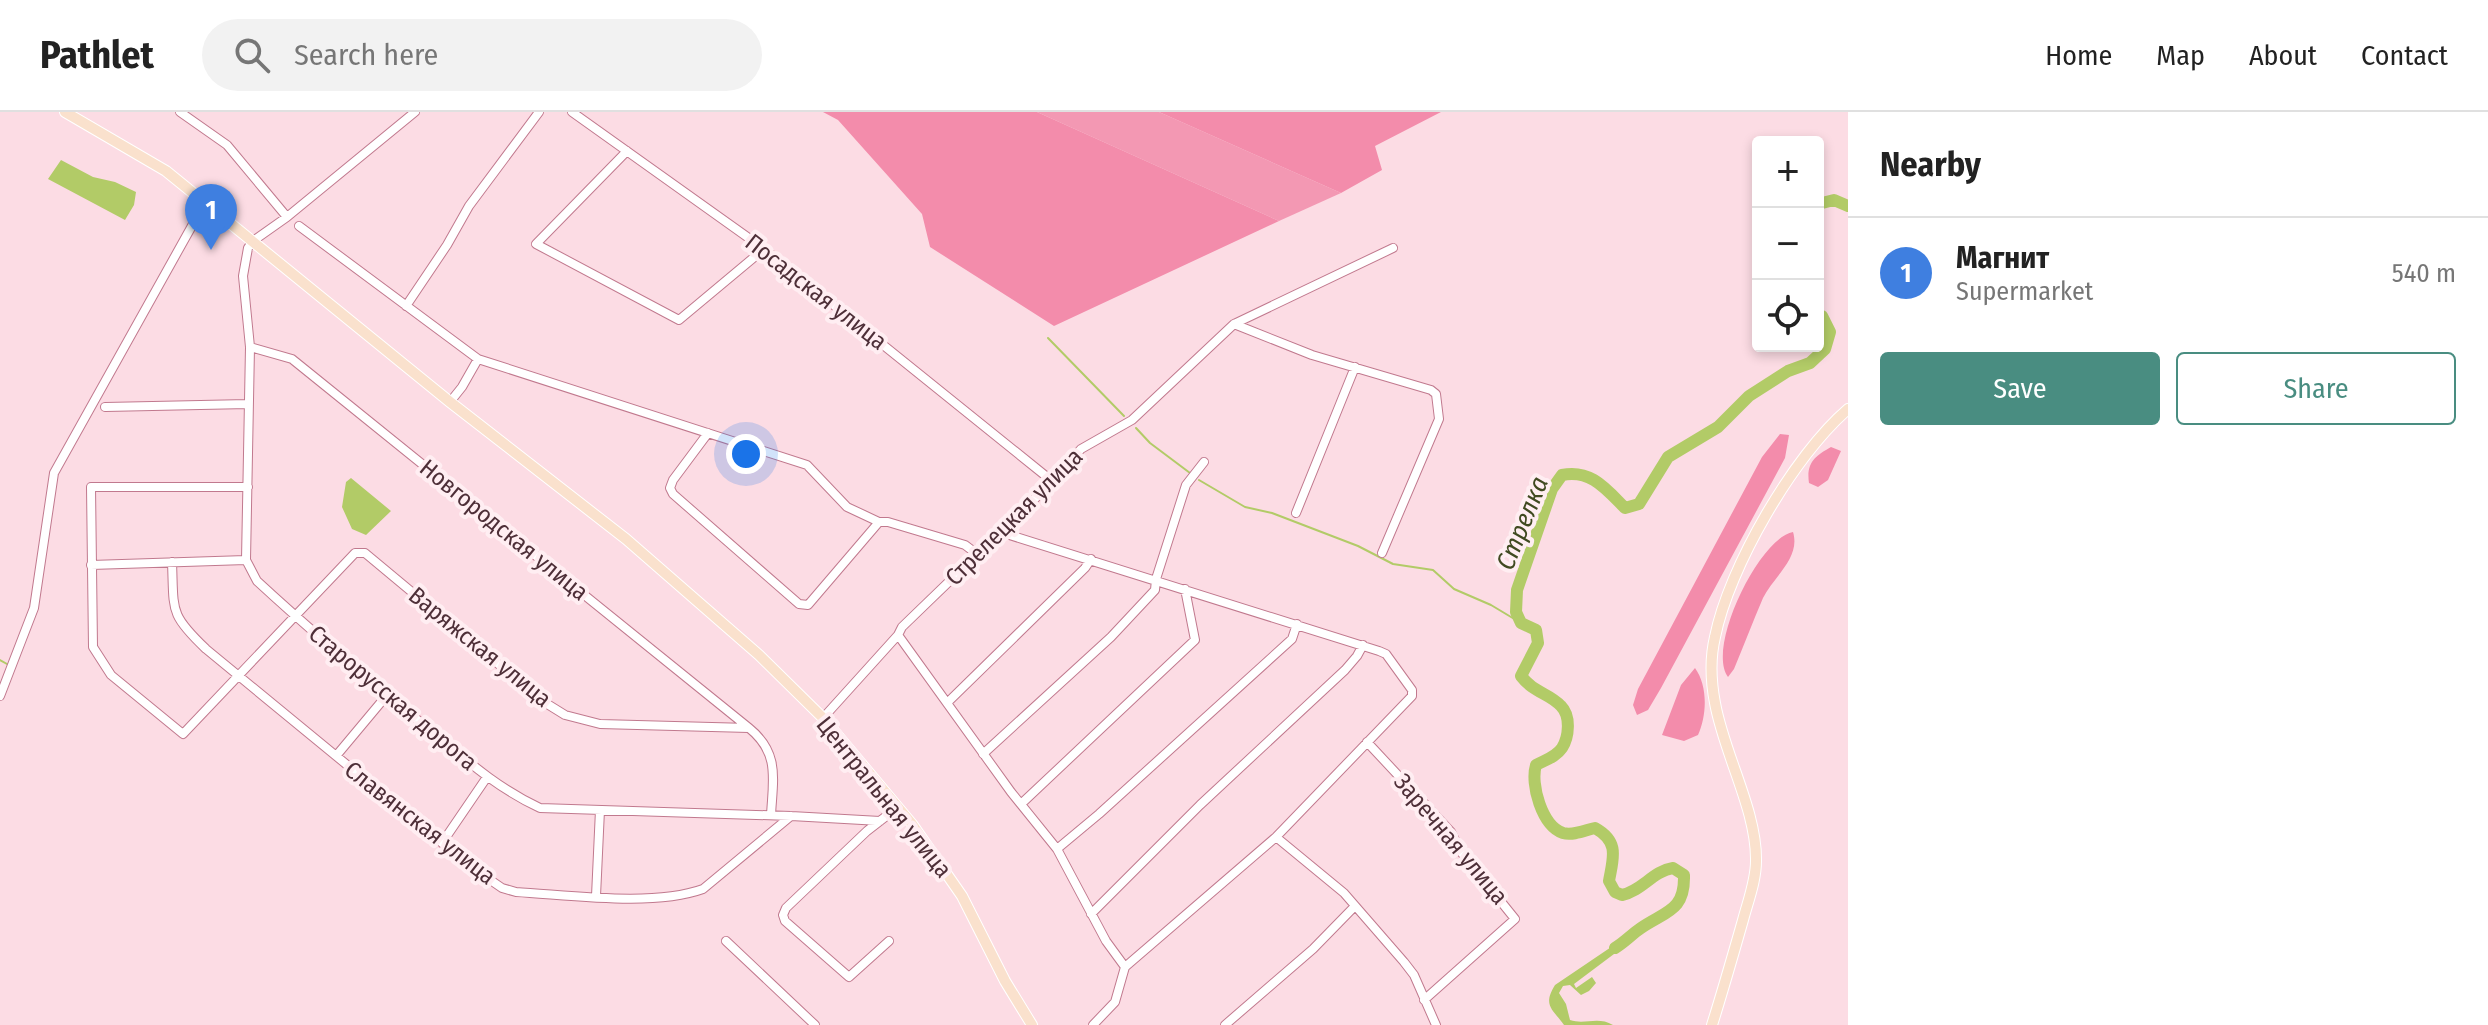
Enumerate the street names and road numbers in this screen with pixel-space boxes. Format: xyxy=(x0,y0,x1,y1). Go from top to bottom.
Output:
street label: Посадская улица xyxy=(740,228,892,356)
street label: Стрелецкая улица xyxy=(940,443,1088,591)
street label: Новгородская улица xyxy=(414,454,594,606)
street label: Варяжская улица xyxy=(403,581,557,713)
street label: Старорусская дорога xyxy=(303,620,483,776)
street label: Центральная улица xyxy=(811,711,957,883)
street label: Славянская улица xyxy=(339,755,501,891)
street label: Заречная улица xyxy=(1388,768,1514,910)

